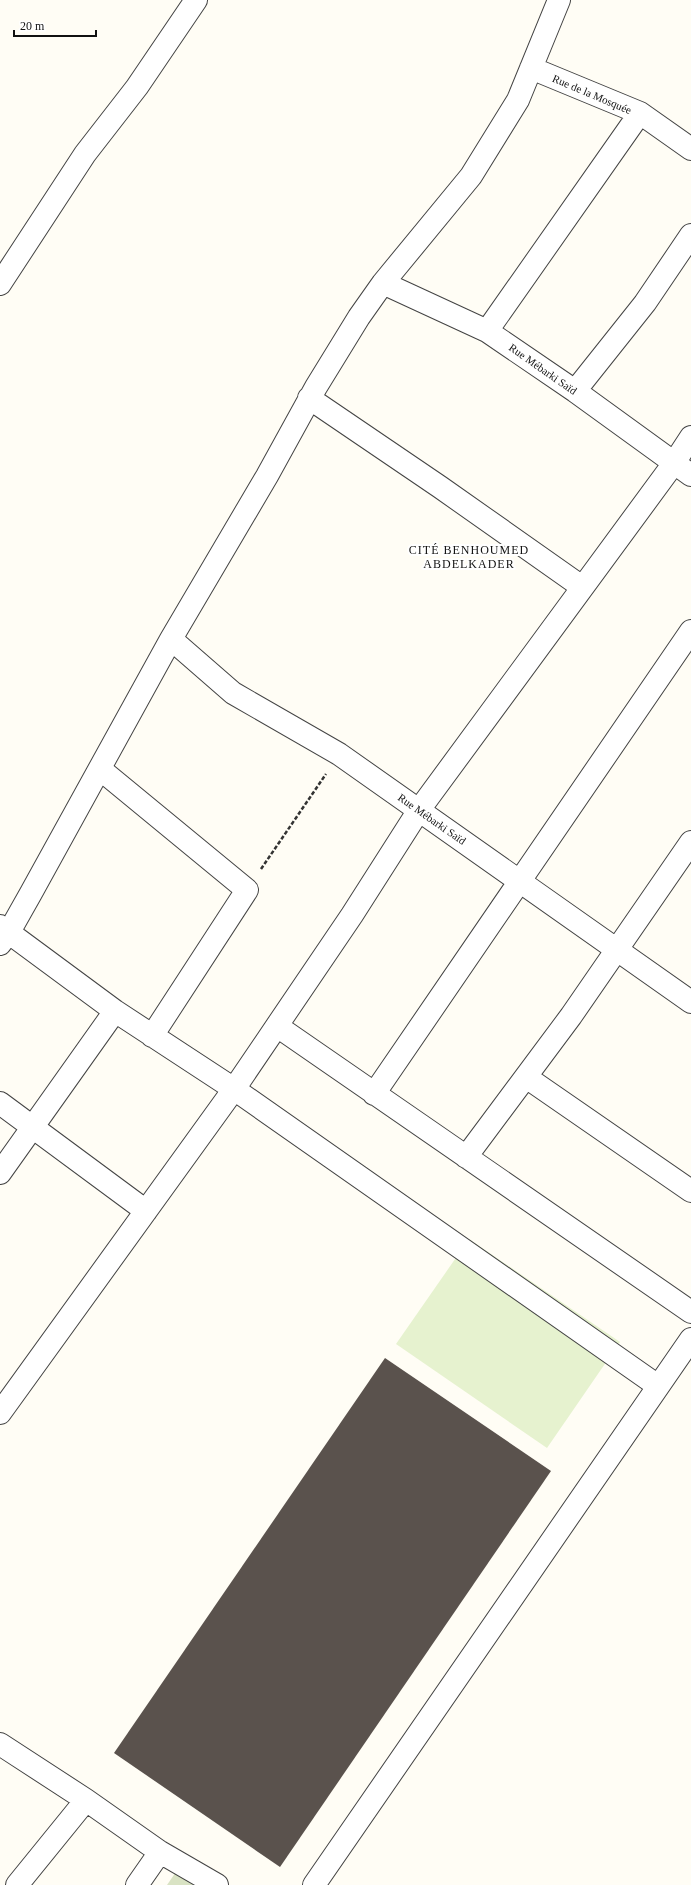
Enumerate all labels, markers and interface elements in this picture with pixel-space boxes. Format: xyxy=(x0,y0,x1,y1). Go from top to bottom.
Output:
scale bar xyxy=(14,12,96,38)
text: 20 m xyxy=(20,19,45,33)
street label: Rue de la Mosquée xyxy=(551,72,633,116)
street label: Rue Mébarki Saïd xyxy=(507,341,580,397)
district label: CITÉ BENHOUMED ABDELKADER xyxy=(409,543,529,571)
street label: Rue Mébarki Saïd xyxy=(396,791,469,847)

